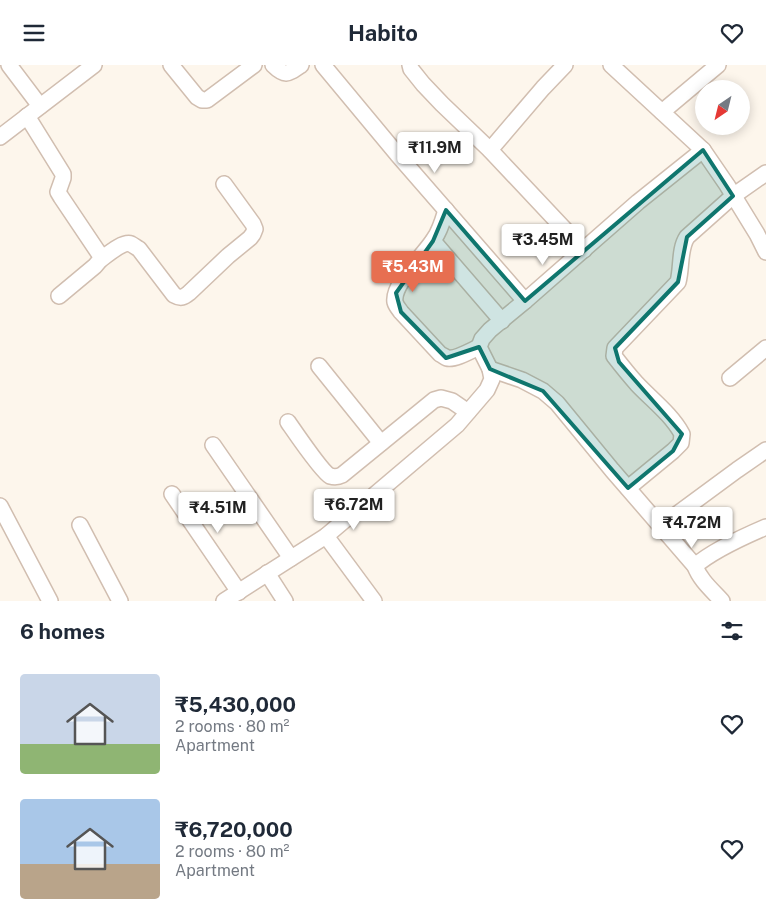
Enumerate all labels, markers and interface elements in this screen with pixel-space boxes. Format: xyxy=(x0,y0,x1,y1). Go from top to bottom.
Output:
icon: menu xyxy=(20,19,48,47)
icon: heart xyxy=(718,19,746,47)
text: Habito xyxy=(348,20,418,46)
north arrow xyxy=(695,80,750,135)
map controls xyxy=(695,80,750,135)
pin: ₹11.9M xyxy=(394,131,476,174)
text: ₹11.9M xyxy=(408,138,462,157)
pin: ₹3.45M xyxy=(502,223,584,266)
text: ₹3.45M xyxy=(513,230,573,249)
pin: ₹5.43M xyxy=(372,251,454,293)
text: ₹5.43M xyxy=(382,257,444,276)
pin: ₹6.72M xyxy=(313,489,395,531)
pin: ₹4.51M xyxy=(177,491,259,534)
text: ₹6.72M xyxy=(325,495,383,514)
text: ₹4.51M xyxy=(189,498,247,517)
pin: ₹4.72M xyxy=(651,507,733,549)
text: ₹4.72M xyxy=(663,513,721,532)
icon: filters xyxy=(718,617,746,645)
text: 6 homes xyxy=(20,619,105,644)
text: ₹5,430,000 xyxy=(175,692,296,717)
icon: home xyxy=(60,694,120,754)
icon: heart xyxy=(718,710,746,738)
text: 2 rooms · 80 m² xyxy=(175,717,289,736)
text: Apartment xyxy=(175,736,255,755)
text: ₹6,720,000 xyxy=(175,817,293,842)
icon: home xyxy=(60,819,120,879)
icon: heart xyxy=(718,835,746,863)
text: 2 rooms · 80 m² xyxy=(175,842,289,861)
text: Apartment xyxy=(175,861,255,880)

